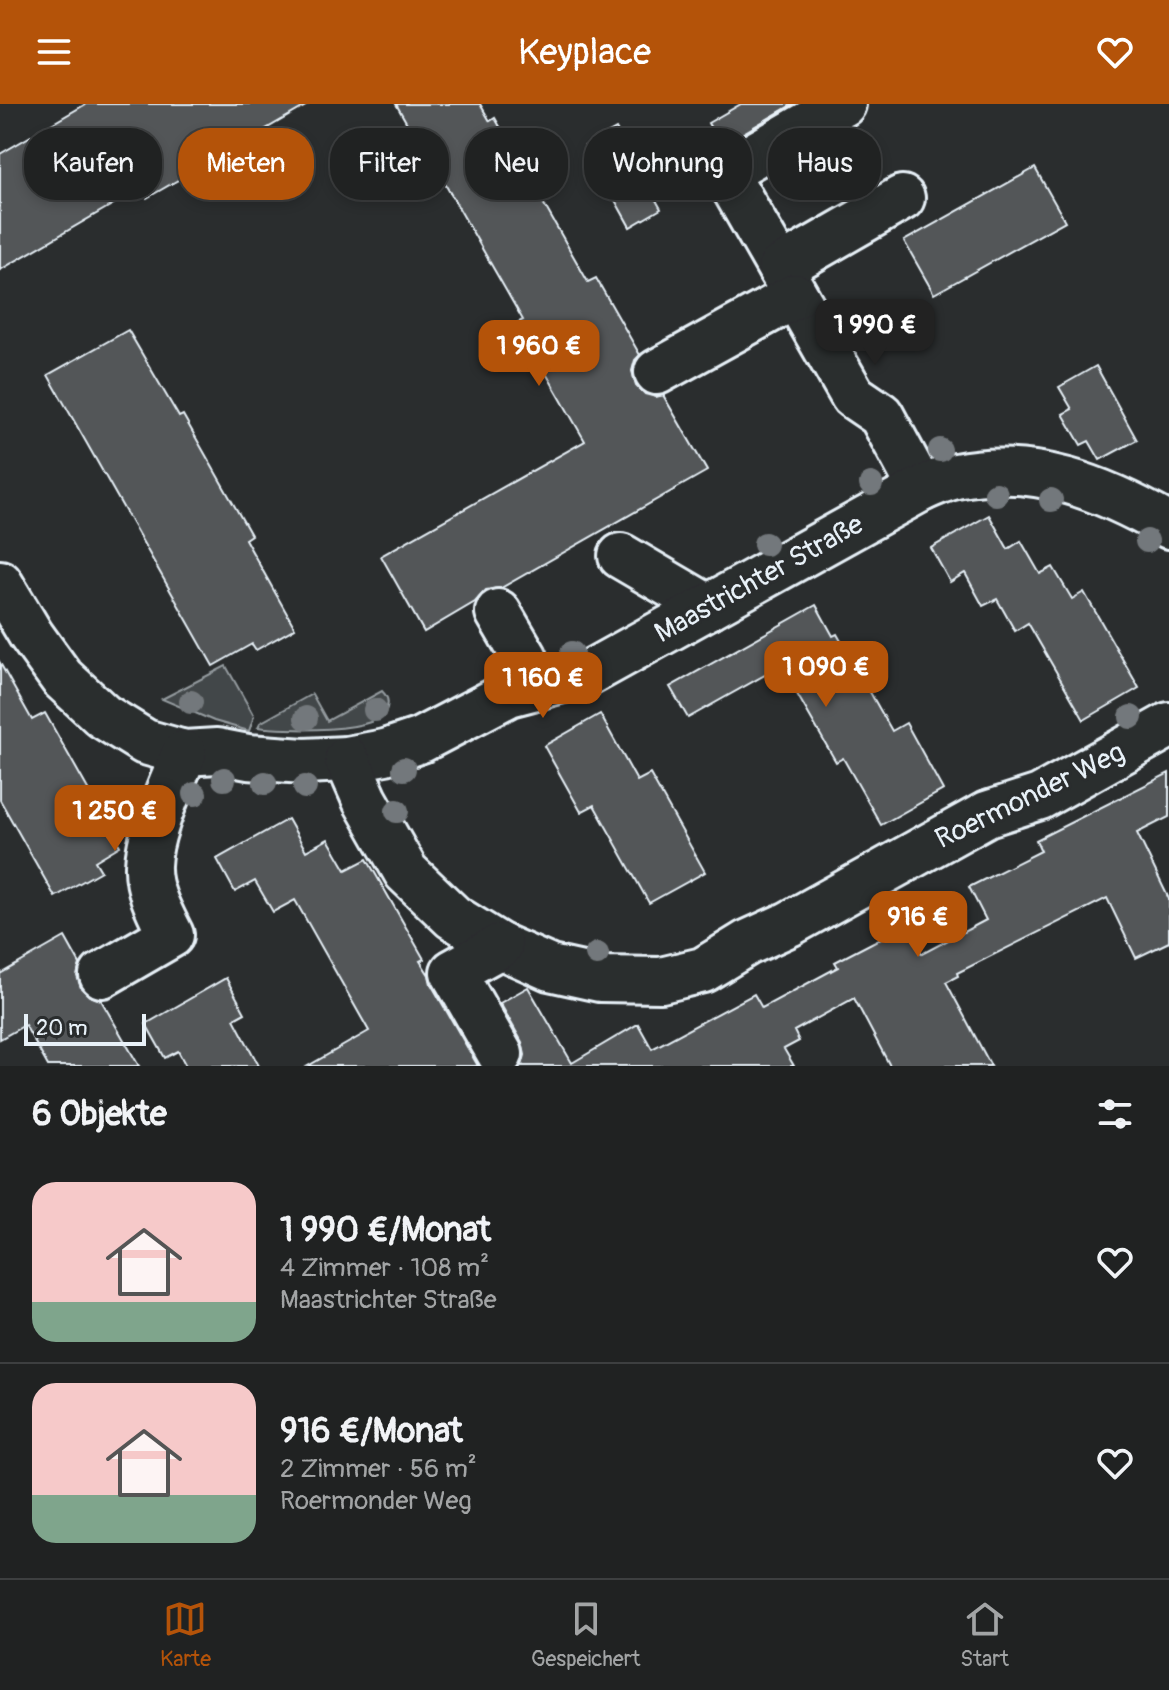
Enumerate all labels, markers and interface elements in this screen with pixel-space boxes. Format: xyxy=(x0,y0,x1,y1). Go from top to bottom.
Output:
icon: menu xyxy=(32,30,76,74)
text: Keyplace xyxy=(518,30,651,75)
icon: heart xyxy=(1093,30,1137,74)
chip: Kaufen xyxy=(24,128,162,200)
chip: Mieten xyxy=(178,128,314,200)
chip: Filter xyxy=(330,128,449,200)
chip: Neu xyxy=(465,128,568,200)
chip: Wohnung xyxy=(584,128,752,200)
chip: Haus xyxy=(768,128,881,200)
pin: 1 990 € xyxy=(801,299,949,367)
text: 1 990 € xyxy=(833,309,917,341)
pin: 1 960 € xyxy=(465,320,613,388)
text: 1 960 € xyxy=(497,330,581,362)
street label: Maastrichter Straße xyxy=(649,507,870,651)
pin: 1 090 € xyxy=(752,641,900,709)
text: 1 090 € xyxy=(782,651,870,683)
pin: 1 160 € xyxy=(469,652,617,720)
text: 1 160 € xyxy=(502,662,584,694)
street label: Roermonder Weg xyxy=(930,735,1130,857)
pin: 1 250 € xyxy=(41,785,189,853)
text: 1 250 € xyxy=(73,795,158,827)
pin: 916 € xyxy=(862,891,974,959)
text: 916 € xyxy=(887,901,949,933)
scale bar xyxy=(24,1010,146,1046)
text: 20 m xyxy=(36,1014,88,1042)
icon: filters xyxy=(1093,1092,1137,1136)
text: 6 Objekte xyxy=(32,1093,167,1136)
text: 1 990 €/Monat xyxy=(280,1209,491,1252)
icon: home xyxy=(96,1214,192,1310)
icon: heart xyxy=(1093,1240,1137,1284)
text: 4 Zimmer · 108 m² xyxy=(280,1252,489,1284)
text: Maastrichter Straße xyxy=(280,1284,497,1316)
text: 916 €/Monat xyxy=(280,1410,463,1453)
icon: home xyxy=(96,1415,192,1511)
icon: heart xyxy=(1093,1441,1137,1485)
text: 2 Zimmer · 56 m² xyxy=(280,1453,477,1485)
text: Roermonder Weg xyxy=(280,1485,471,1517)
tab: Karte xyxy=(160,1597,211,1673)
tab: Gespeichert xyxy=(531,1597,640,1673)
tab: Start xyxy=(960,1597,1009,1673)

